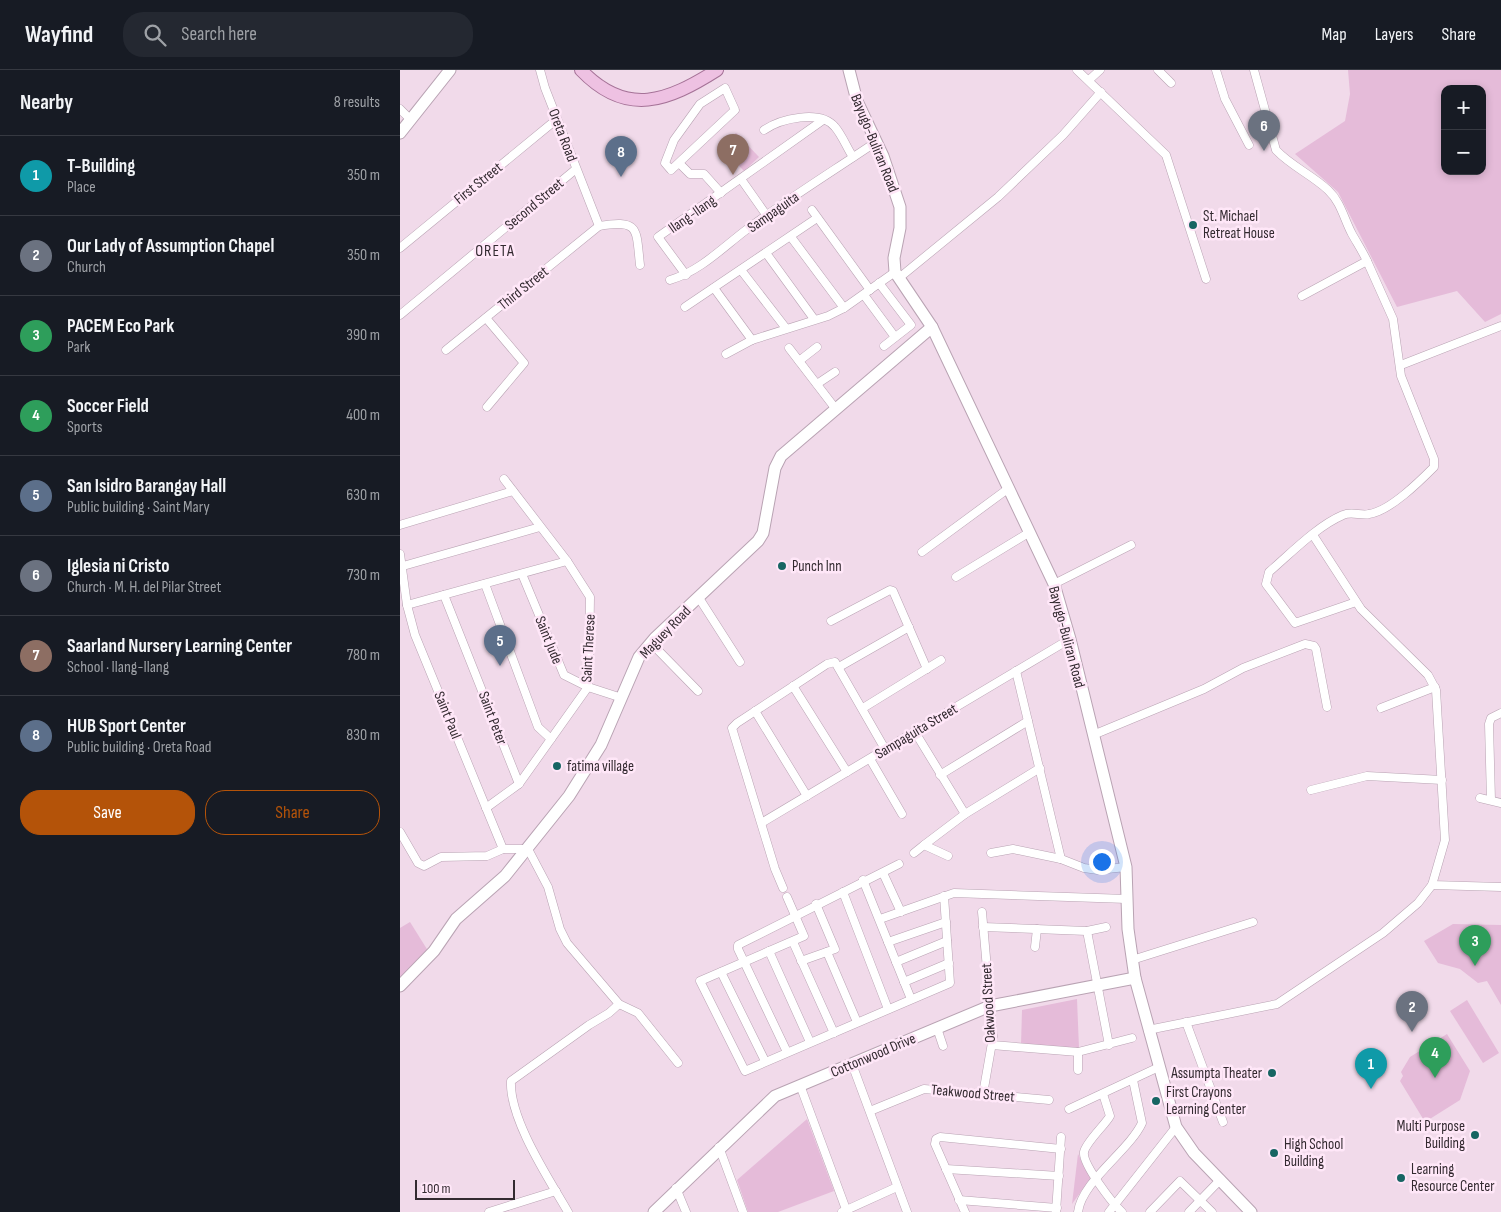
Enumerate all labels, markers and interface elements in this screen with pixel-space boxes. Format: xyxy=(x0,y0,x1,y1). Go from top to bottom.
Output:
search box xyxy=(123,12,473,57)
text: Wayfind xyxy=(25,20,93,49)
icon: search xyxy=(141,21,169,49)
text: Search here xyxy=(181,23,257,46)
text: Map xyxy=(1322,24,1347,45)
text: Layers xyxy=(1375,24,1414,45)
text: Share xyxy=(1442,24,1476,45)
map controls xyxy=(1441,85,1486,175)
button: + xyxy=(1441,85,1486,130)
text: Nearby xyxy=(20,90,73,115)
street label: Bayugo-Buliran Road xyxy=(846,91,903,195)
text: 8 results xyxy=(334,93,380,112)
street label: Oreta Road xyxy=(544,106,581,164)
pin: 6 xyxy=(1248,110,1280,151)
button: − xyxy=(1441,130,1486,175)
pin: 7 xyxy=(717,134,749,175)
pin: 8 xyxy=(605,136,637,177)
text: T-Building xyxy=(67,155,135,178)
street label: First Street xyxy=(450,158,507,209)
text: 1 xyxy=(33,166,39,185)
text: 350 m xyxy=(347,166,380,185)
street label: Second Street xyxy=(501,174,568,235)
text: Place xyxy=(67,178,96,197)
street label: Sampaguita xyxy=(744,188,803,237)
street label: Ilang-Ilang xyxy=(665,191,720,238)
place label: St. Michael Retreat House xyxy=(1203,207,1275,243)
marker: St. Michael Retreat House xyxy=(1187,219,1199,231)
text: Our Lady of Assumption Chapel xyxy=(67,235,274,258)
district label: ORETA xyxy=(475,242,515,261)
text: 2 xyxy=(32,246,40,265)
text: 350 m xyxy=(347,246,380,265)
text: Church xyxy=(67,258,106,277)
street label: Third Street xyxy=(494,262,553,315)
text: PACEM Eco Park xyxy=(67,315,174,338)
text: 3 xyxy=(32,326,40,345)
text: 390 m xyxy=(346,326,380,345)
text: Park xyxy=(67,338,90,357)
text: Soccer Field xyxy=(67,395,149,418)
text: 4 xyxy=(32,406,40,425)
text: 400 m xyxy=(346,406,380,425)
text: Sports xyxy=(67,418,102,437)
text: San Isidro Barangay Hall xyxy=(67,475,226,498)
text: 5 xyxy=(32,486,40,505)
text: 630 m xyxy=(346,486,380,505)
text: Public building · Saint Mary xyxy=(67,498,210,517)
text: Iglesia ni Cristo xyxy=(67,555,170,578)
place label: Punch Inn xyxy=(792,557,842,576)
marker: Punch Inn xyxy=(776,560,788,572)
text: 6 xyxy=(32,566,40,585)
text: 730 m xyxy=(347,566,380,585)
text: Church · M. H. del Pilar Street xyxy=(67,578,221,597)
street label: Bayugo-Buliran Road xyxy=(1044,584,1089,690)
street label: Maguey Road xyxy=(636,602,695,663)
street label: Saint Jude xyxy=(530,613,567,667)
street label: Saint Therese xyxy=(577,613,600,683)
pin: 5 xyxy=(484,625,516,666)
text: Saarland Nursery Learning Center xyxy=(67,635,292,658)
text: 7 xyxy=(33,646,39,665)
text: 780 m xyxy=(347,646,380,665)
text: School · Ilang-Ilang xyxy=(67,658,169,677)
street label: Saint Paul xyxy=(429,689,466,742)
street label: Saint Peter xyxy=(474,689,512,748)
street label: Sampaguita Street xyxy=(871,699,961,764)
text: HUB Sport Center xyxy=(67,715,186,738)
text: 8 xyxy=(32,726,40,745)
text: 830 m xyxy=(346,726,380,745)
text: Public building · Oreta Road xyxy=(67,738,212,757)
place label: fatima village xyxy=(567,757,634,776)
marker: fatima village xyxy=(551,760,563,772)
button: Save xyxy=(20,790,195,835)
button: Share xyxy=(205,790,380,835)
your location xyxy=(1089,849,1115,875)
pin: 3 xyxy=(1459,925,1491,966)
street label: Oakwood Street xyxy=(977,962,1000,1043)
pin: 2 xyxy=(1396,991,1428,1032)
street label: Cottonwood Drive xyxy=(828,1029,919,1082)
pin: 4 xyxy=(1419,1037,1451,1078)
pin: 1 xyxy=(1355,1048,1387,1089)
place label: Assumpta Theater xyxy=(1170,1064,1263,1083)
marker: Assumpta Theater xyxy=(1266,1067,1278,1079)
street label: Teakwood Street xyxy=(930,1080,1016,1107)
place label: First Crayons Learning Center xyxy=(1166,1083,1247,1119)
marker: First Crayons Learning Center xyxy=(1150,1095,1162,1107)
place label: Multi Purpose Building xyxy=(1397,1117,1465,1153)
marker: Multi Purpose Building xyxy=(1469,1129,1481,1141)
place label: High School Building xyxy=(1284,1135,1343,1171)
marker: High School Building xyxy=(1268,1147,1280,1159)
place label: Learning Resource Center xyxy=(1411,1160,1495,1196)
marker: Learning Resource Center xyxy=(1395,1172,1407,1184)
scale bar xyxy=(415,1177,515,1200)
text: 100 m xyxy=(422,1180,451,1197)

